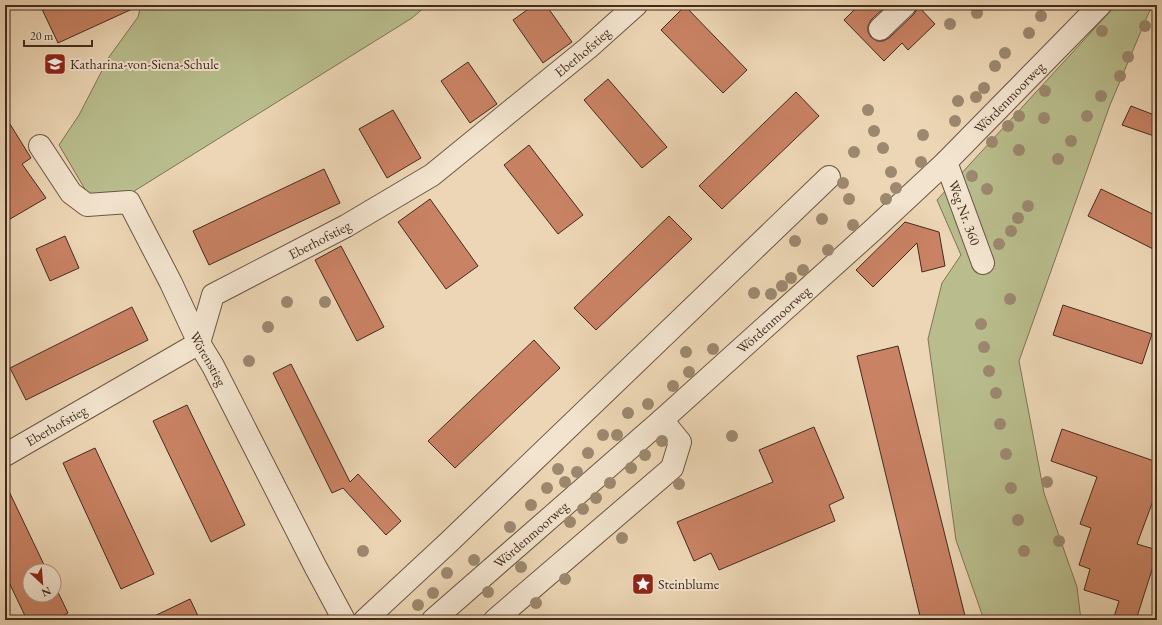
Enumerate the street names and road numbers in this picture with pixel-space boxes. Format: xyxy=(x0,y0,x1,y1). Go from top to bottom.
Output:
street label: Eberhofstieg xyxy=(551,23,615,81)
street label: Wördenmoorweg xyxy=(970,57,1049,137)
street label: Weg Nr. 360 xyxy=(944,178,985,248)
street label: Eberhofstieg xyxy=(285,216,355,263)
street label: Wördenmoorweg xyxy=(733,281,815,358)
street label: Wörenstieg xyxy=(186,329,231,390)
street label: Eberhofstieg xyxy=(22,400,91,450)
street label: Wördenmoorweg xyxy=(490,496,573,572)

